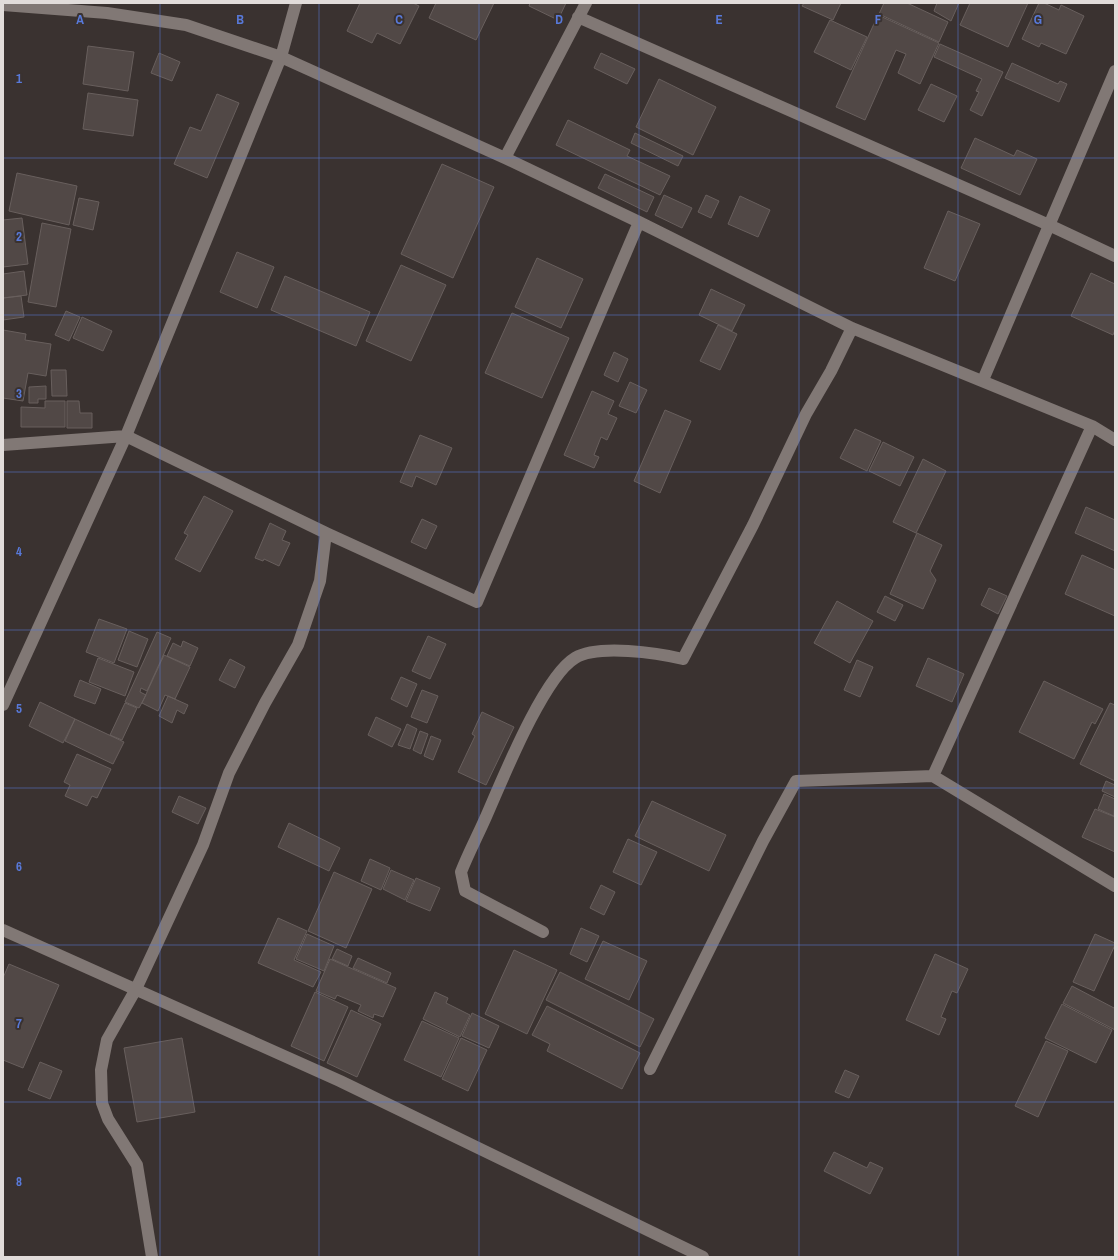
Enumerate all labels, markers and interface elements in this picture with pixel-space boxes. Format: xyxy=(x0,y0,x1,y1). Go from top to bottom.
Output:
text: A xyxy=(76,11,84,28)
text: B xyxy=(236,11,244,28)
text: C xyxy=(395,11,403,28)
text: D xyxy=(555,11,563,28)
text: E xyxy=(715,11,723,28)
text: F xyxy=(875,11,882,28)
text: G xyxy=(1034,11,1042,28)
text: 1 xyxy=(16,70,22,87)
text: 2 xyxy=(16,228,22,245)
text: 3 xyxy=(16,385,22,402)
text: 4 xyxy=(16,543,22,560)
text: 5 xyxy=(16,700,22,717)
text: 6 xyxy=(16,858,22,875)
text: 7 xyxy=(16,1015,22,1032)
text: 8 xyxy=(16,1173,22,1190)

